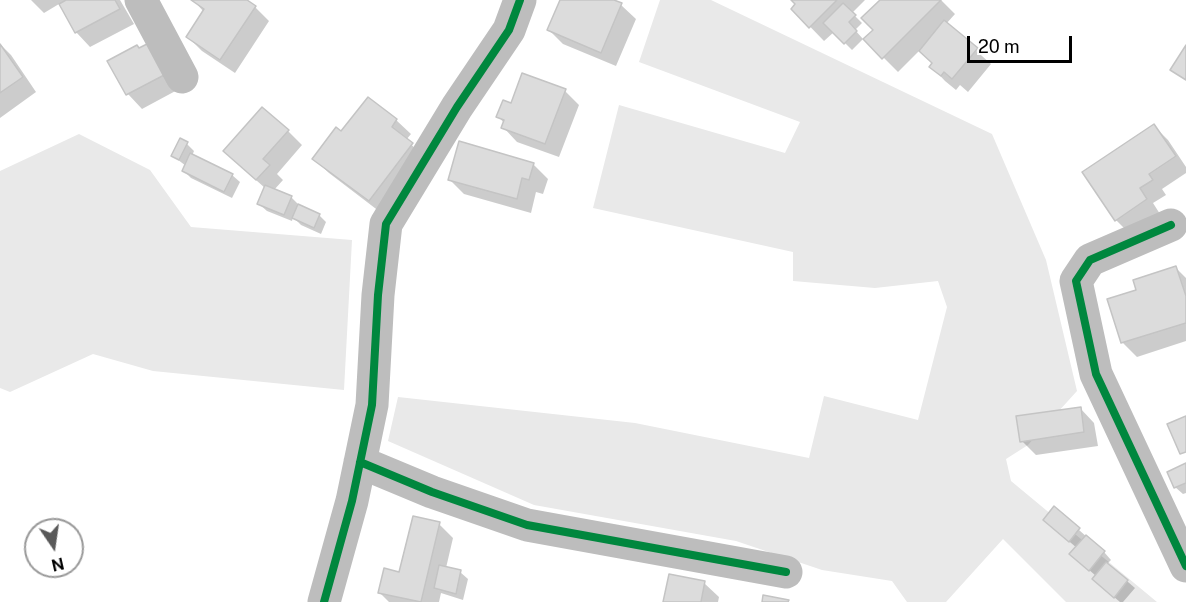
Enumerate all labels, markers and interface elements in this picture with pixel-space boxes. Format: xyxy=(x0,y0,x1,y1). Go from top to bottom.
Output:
scale bar xyxy=(970,24,1075,62)
text: 20 m xyxy=(978,36,1020,57)
north arrow xyxy=(24,518,84,578)
text: N xyxy=(49,553,66,575)

